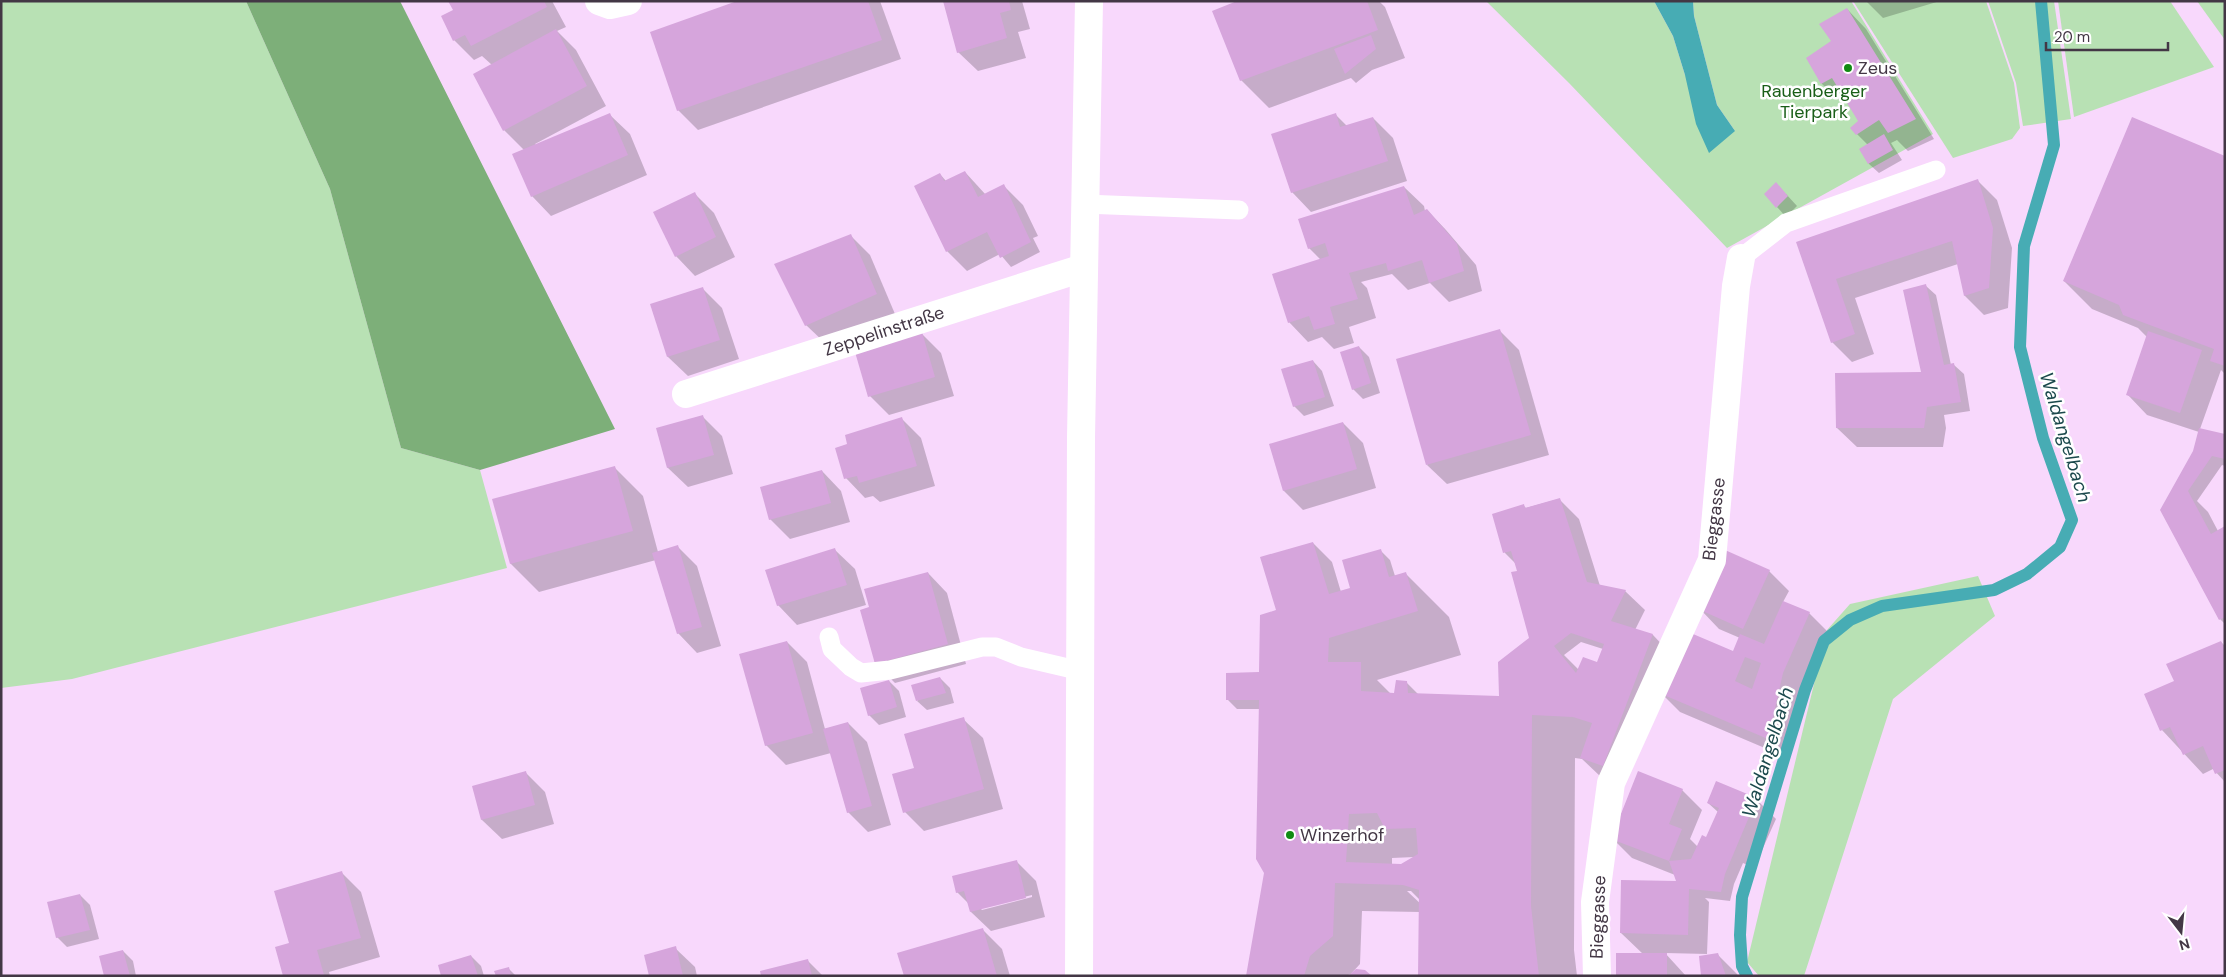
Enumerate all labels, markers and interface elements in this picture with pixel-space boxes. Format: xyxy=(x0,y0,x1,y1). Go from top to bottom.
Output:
scale bar xyxy=(2046,20,2168,52)
text: 20 m xyxy=(2054,27,2090,47)
place label: Zeus xyxy=(1858,56,1897,80)
marker: Zeus xyxy=(1842,62,1854,74)
park label: Rauenberger Tierpark xyxy=(1761,79,1867,124)
street label: Zeppelinstraße xyxy=(821,300,947,362)
water label: Waldangelbach xyxy=(2034,369,2097,505)
street label: Bieggasse xyxy=(1697,476,1731,562)
water label: Waldangelbach xyxy=(1736,684,1799,820)
place label: Winzerhof xyxy=(1300,823,1384,847)
marker: Winzerhof xyxy=(1284,829,1296,841)
street label: Bieggasse xyxy=(1585,875,1611,959)
north arrow xyxy=(2156,907,2206,957)
text: N xyxy=(2177,934,2192,955)

